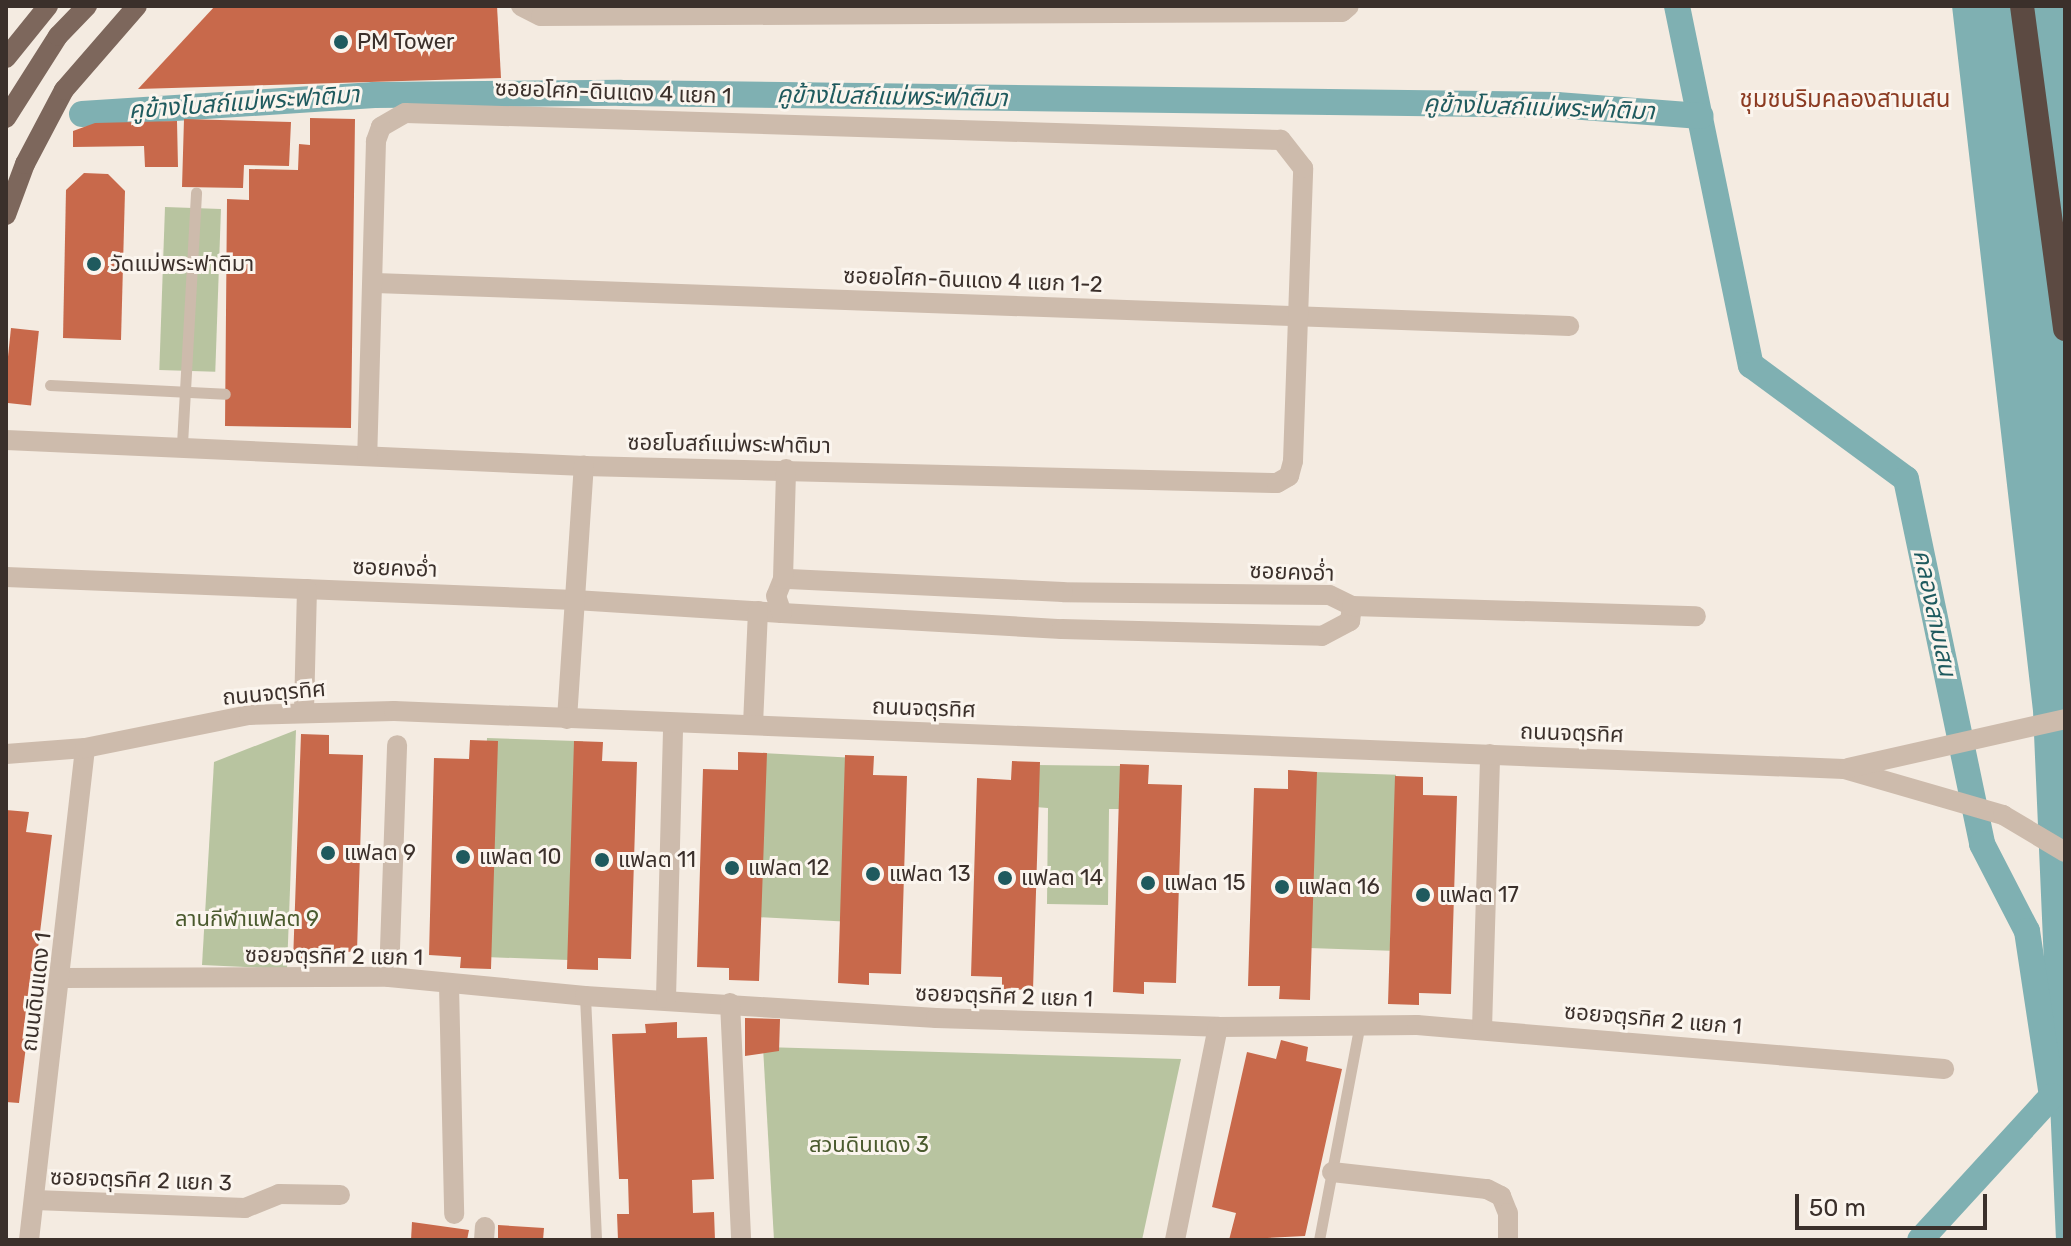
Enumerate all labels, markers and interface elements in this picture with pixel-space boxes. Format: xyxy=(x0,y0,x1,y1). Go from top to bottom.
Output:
place label: PM Tower xyxy=(357,29,455,55)
marker: PM Tower xyxy=(332,33,350,51)
street label: ซอยอโศก-ดินแดง 4 แยก 1 xyxy=(494,75,732,109)
water label: คูข้างโบสถ์แม่พระฟาติมา xyxy=(128,81,360,125)
water label: คูข้างโบสถ์แม่พระฟาติมา xyxy=(776,81,1008,113)
district label: ชุมชนริมคลองสามเสน xyxy=(1740,86,1950,114)
water label: คูข้างโบสถ์แม่พระฟาติมา xyxy=(1423,90,1655,126)
place label: วัดแม่พระฟาติมา xyxy=(110,251,254,277)
marker: วัดแม่พระฟาติมา xyxy=(85,255,103,273)
street label: ซอยอโศก-ดินแดง 4 แยก 1-2 xyxy=(843,262,1103,298)
street label: ซอยโบสถ์แม่พระฟาติมา xyxy=(627,429,831,459)
water label: คลองสามเสน xyxy=(1907,547,1961,679)
street label: ซอยคงอ่ำ xyxy=(352,553,438,583)
street label: ซอยคงอ่ำ xyxy=(1249,557,1335,587)
street label: ถนนจตุรทิศ xyxy=(221,675,327,711)
street label: ถนนจตุรทิศ xyxy=(872,693,976,723)
street label: ถนนจตุรทิศ xyxy=(1520,718,1624,748)
place label: แฟลต 9 xyxy=(344,840,416,866)
marker: แฟลต 9 xyxy=(319,844,337,862)
place label: แฟลต 10 xyxy=(479,844,561,870)
place label: แฟลต 11 xyxy=(618,847,696,873)
marker: แฟลต 10 xyxy=(454,848,472,866)
marker: แฟลต 11 xyxy=(593,851,611,869)
place label: แฟลต 12 xyxy=(748,855,829,881)
marker: แฟลต 12 xyxy=(723,859,741,877)
place label: แฟลต 13 xyxy=(889,861,971,887)
marker: แฟลต 13 xyxy=(864,865,882,883)
place label: แฟลต 14 xyxy=(1021,865,1103,891)
marker: แฟลต 14 xyxy=(996,869,1014,887)
place label: แฟลต 15 xyxy=(1164,870,1246,896)
marker: แฟลต 15 xyxy=(1139,874,1157,892)
place label: แฟลต 16 xyxy=(1298,874,1380,900)
marker: แฟลต 16 xyxy=(1273,878,1291,896)
place label: แฟลต 17 xyxy=(1439,882,1519,908)
marker: แฟลต 17 xyxy=(1414,886,1432,904)
park label: ลานกีฬาแฟลต 9 xyxy=(175,906,319,932)
street label: ถนนดินแดง 1 xyxy=(16,931,56,1053)
street label: ซอยจตุรทิศ 2 แยก 1 xyxy=(245,941,423,971)
street label: ซอยจตุรทิศ 2 แยก 1 xyxy=(915,980,1093,1012)
street label: ซอยจตุรทิศ 2 แยก 1 xyxy=(1563,998,1743,1040)
park label: สวนดินแดง 3 xyxy=(809,1132,929,1158)
street label: ซอยจตุรทิศ 2 แยก 3 xyxy=(50,1164,232,1196)
scale bar xyxy=(1799,1178,1991,1228)
text: 50 m xyxy=(1809,1194,1866,1222)

